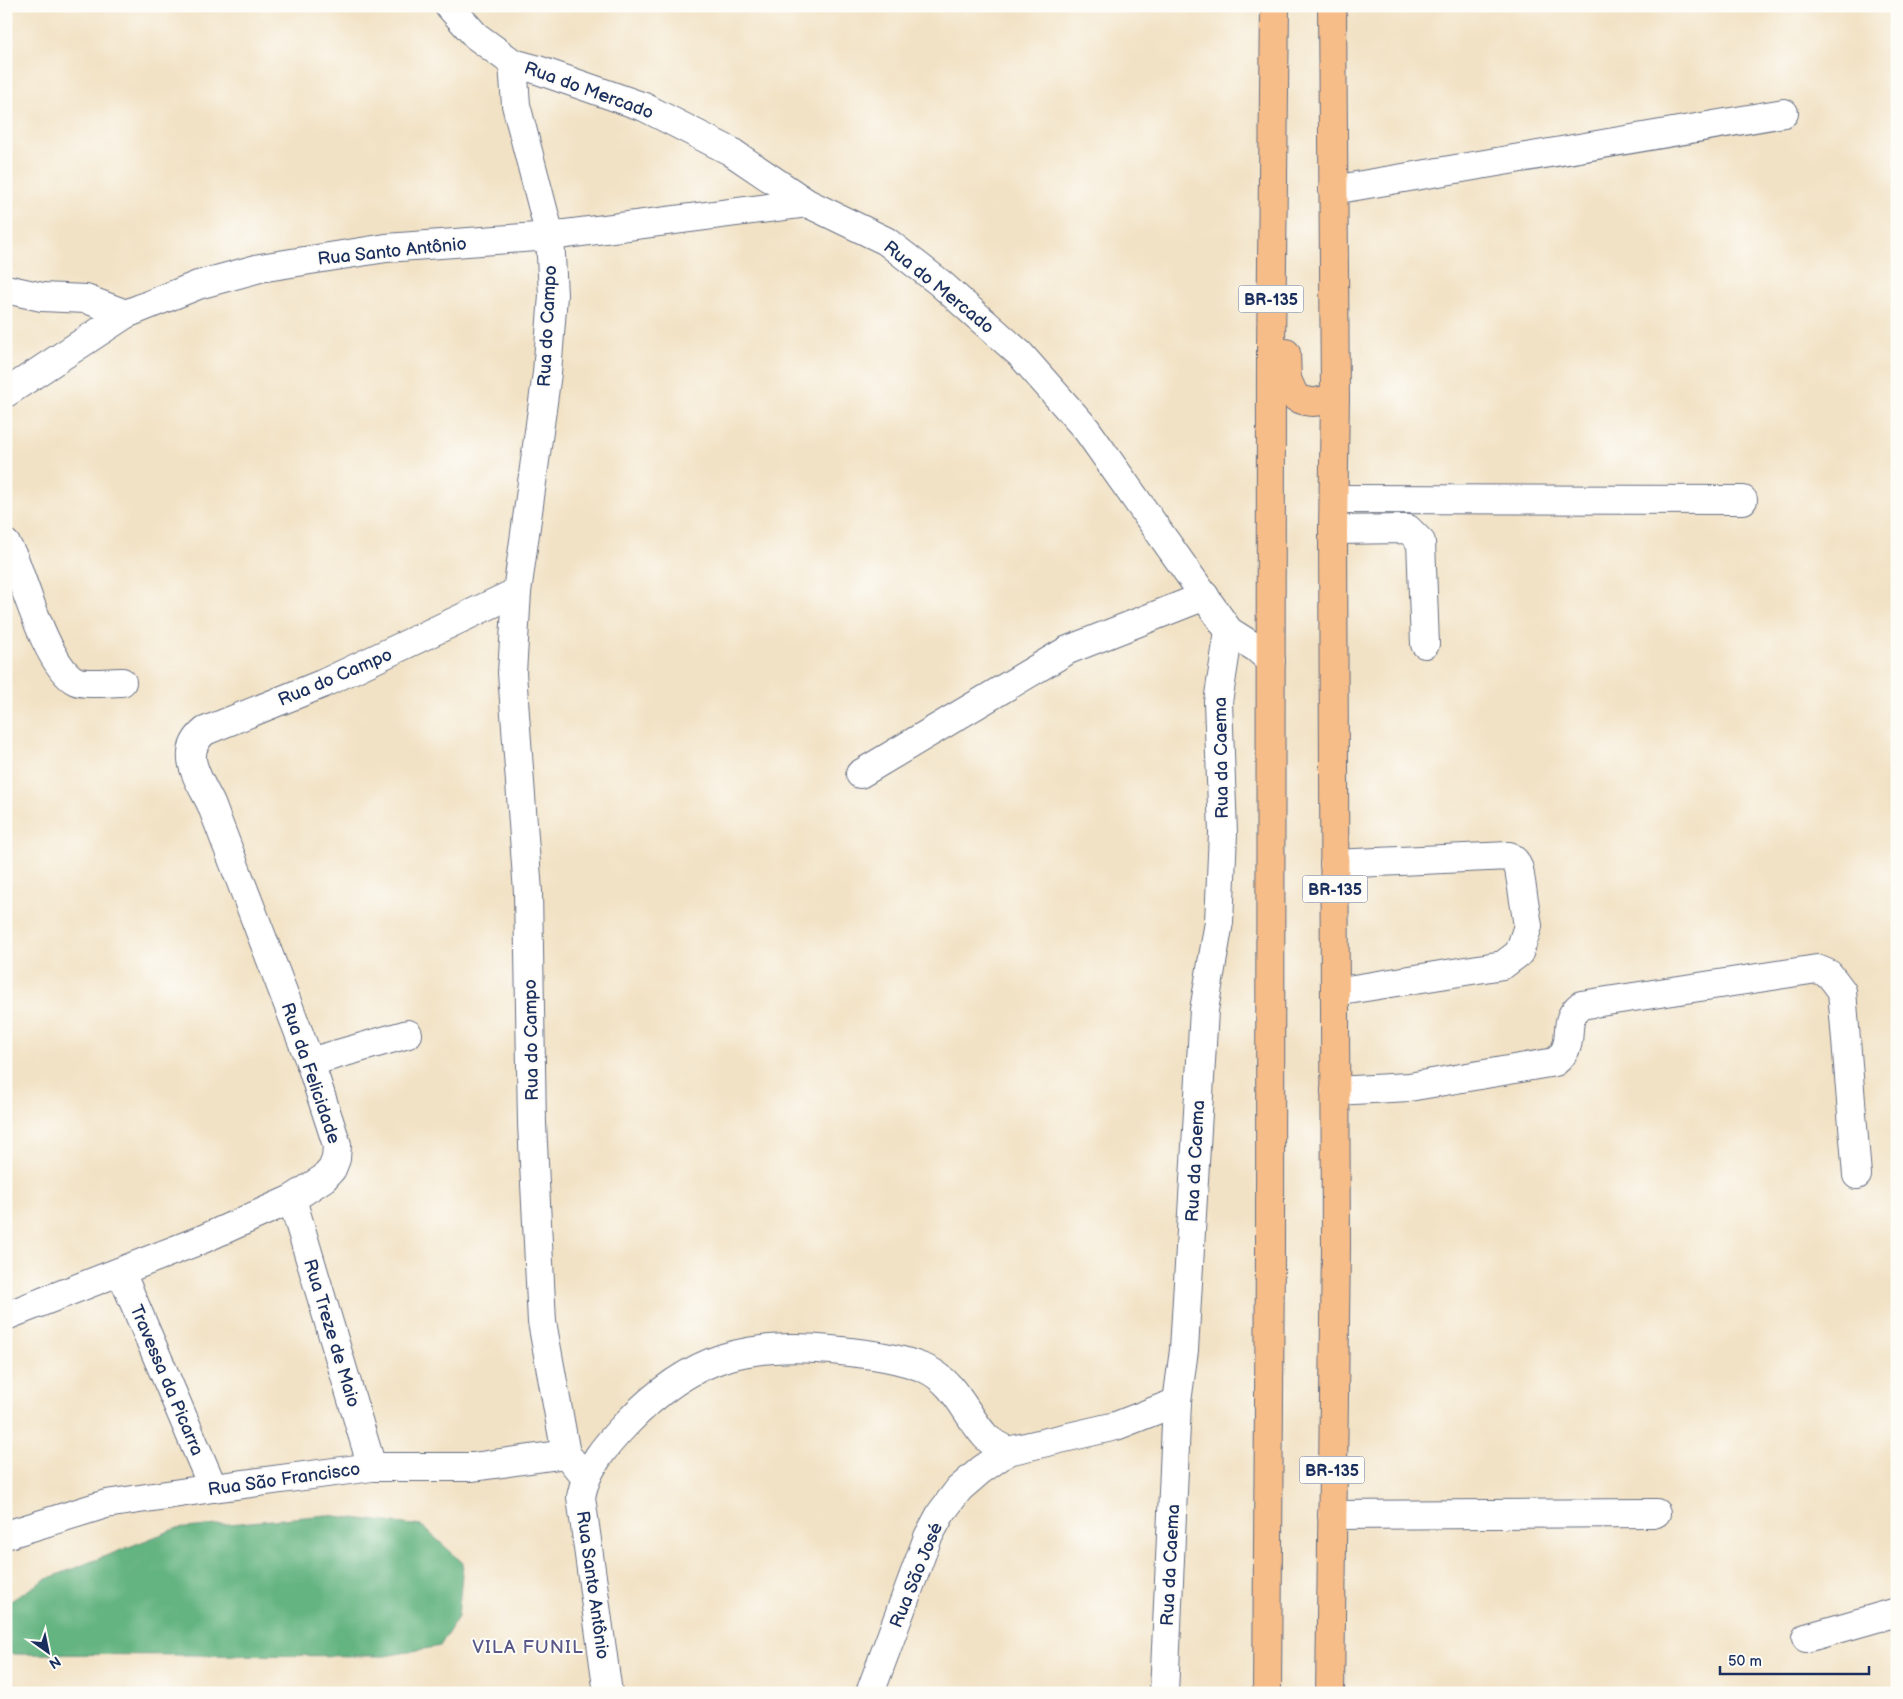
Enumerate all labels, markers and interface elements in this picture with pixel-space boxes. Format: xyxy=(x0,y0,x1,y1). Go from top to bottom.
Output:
street label: Rua do Mercado xyxy=(521,57,656,124)
street label: Rua Santo Antônio xyxy=(317,233,468,270)
street label: Rua do Mercado xyxy=(879,236,998,338)
street label: Rua do Campo xyxy=(534,265,561,387)
road number: BR-135 xyxy=(1238,286,1304,312)
street label: Rua do Campo xyxy=(275,644,395,711)
street label: Rua da Caema xyxy=(1210,697,1233,819)
road number: BR-135 xyxy=(1302,876,1368,902)
street label: Rua do Campo xyxy=(520,979,543,1101)
street label: Rua da Felicidade xyxy=(277,1000,345,1147)
street label: Rua da Caema xyxy=(1182,1100,1209,1222)
street label: Rua Treze de Maio xyxy=(299,1256,364,1410)
street label: Travessa da Picarra xyxy=(125,1302,208,1459)
road number: BR-135 xyxy=(1300,1456,1364,1484)
street label: Rua São Francisco xyxy=(207,1458,362,1501)
street label: Rua da Caema xyxy=(1157,1504,1184,1626)
street label: Rua Santo Antônio xyxy=(572,1509,613,1661)
street label: Rua São José xyxy=(886,1519,947,1631)
north arrow xyxy=(22,1626,72,1676)
district label: VILA FUNIL xyxy=(472,1636,584,1659)
scale bar xyxy=(1720,1644,1869,1676)
text: N xyxy=(46,1652,64,1672)
text: 50 m xyxy=(1728,1652,1762,1671)

